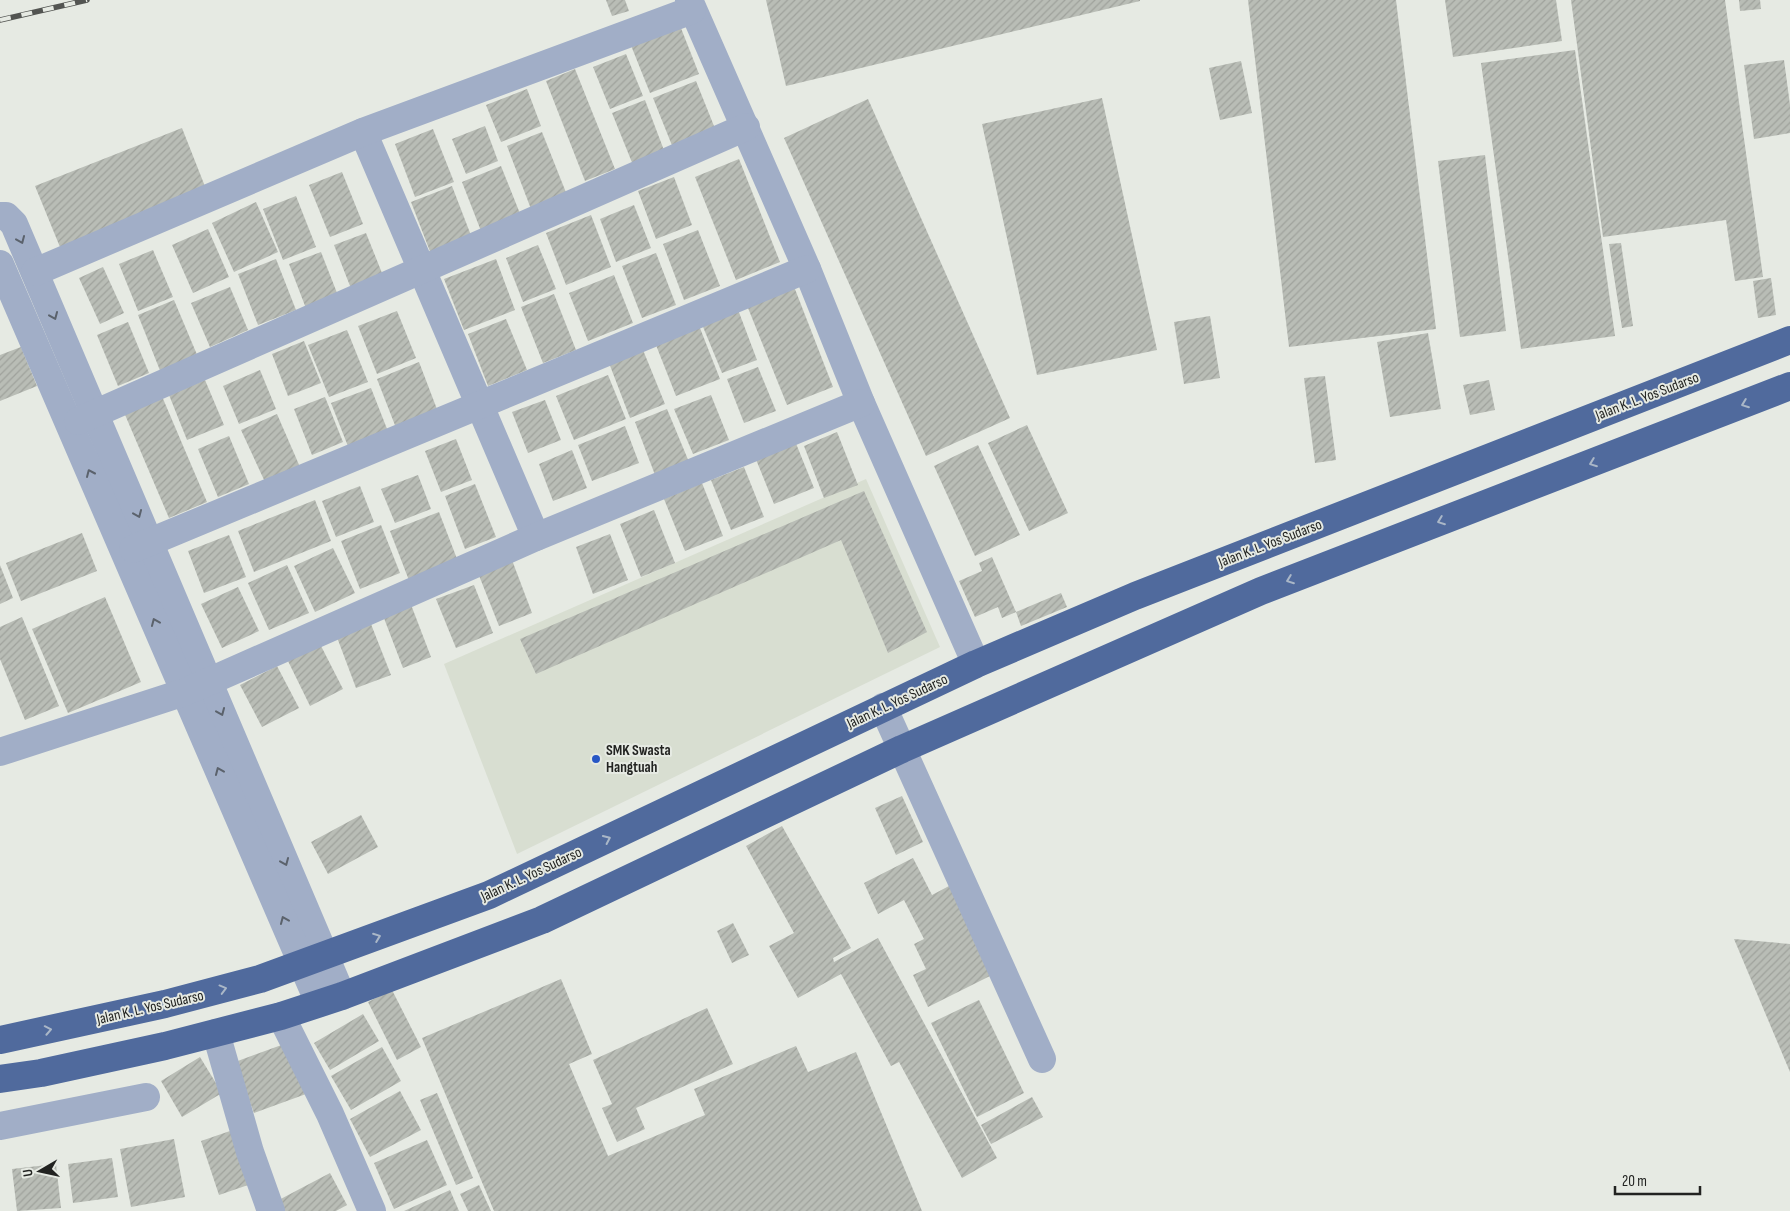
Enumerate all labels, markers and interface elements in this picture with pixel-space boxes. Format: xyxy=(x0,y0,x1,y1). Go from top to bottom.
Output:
one-way arrow xyxy=(15,235,25,244)
one-way arrow xyxy=(47,311,58,320)
street label: Jalan K. L. Yos Sudarso xyxy=(1592,368,1702,425)
one-way arrow xyxy=(1741,398,1749,408)
one-way arrow xyxy=(1589,456,1598,467)
one-way arrow xyxy=(86,469,97,478)
one-way arrow xyxy=(131,509,142,518)
street label: Jalan K. L. Yos Sudarso xyxy=(1215,515,1325,572)
one-way arrow xyxy=(1437,515,1446,525)
one-way arrow xyxy=(1286,573,1295,584)
one-way arrow xyxy=(150,618,161,627)
street label: Jalan K. L. Yos Sudarso xyxy=(843,670,951,734)
one-way arrow xyxy=(215,707,226,716)
place label: SMK Swasta Hangtuah xyxy=(606,741,671,777)
marker: SMK Swasta Hangtuah xyxy=(590,753,602,765)
one-way arrow xyxy=(215,767,226,776)
one-way arrow xyxy=(601,835,610,845)
street label: Jalan K. L. Yos Sudarso xyxy=(477,843,585,907)
one-way arrow xyxy=(278,857,289,866)
one-way arrow xyxy=(279,916,290,925)
one-way arrow xyxy=(372,933,381,943)
one-way arrow xyxy=(219,984,228,995)
street label: Jalan K. L. Yos Sudarso xyxy=(94,986,205,1029)
one-way arrow xyxy=(43,1025,52,1036)
north arrow xyxy=(15,1146,65,1196)
scale bar xyxy=(1615,1164,1700,1196)
text: U xyxy=(19,1168,37,1178)
text: 20 m xyxy=(1622,1172,1647,1191)

